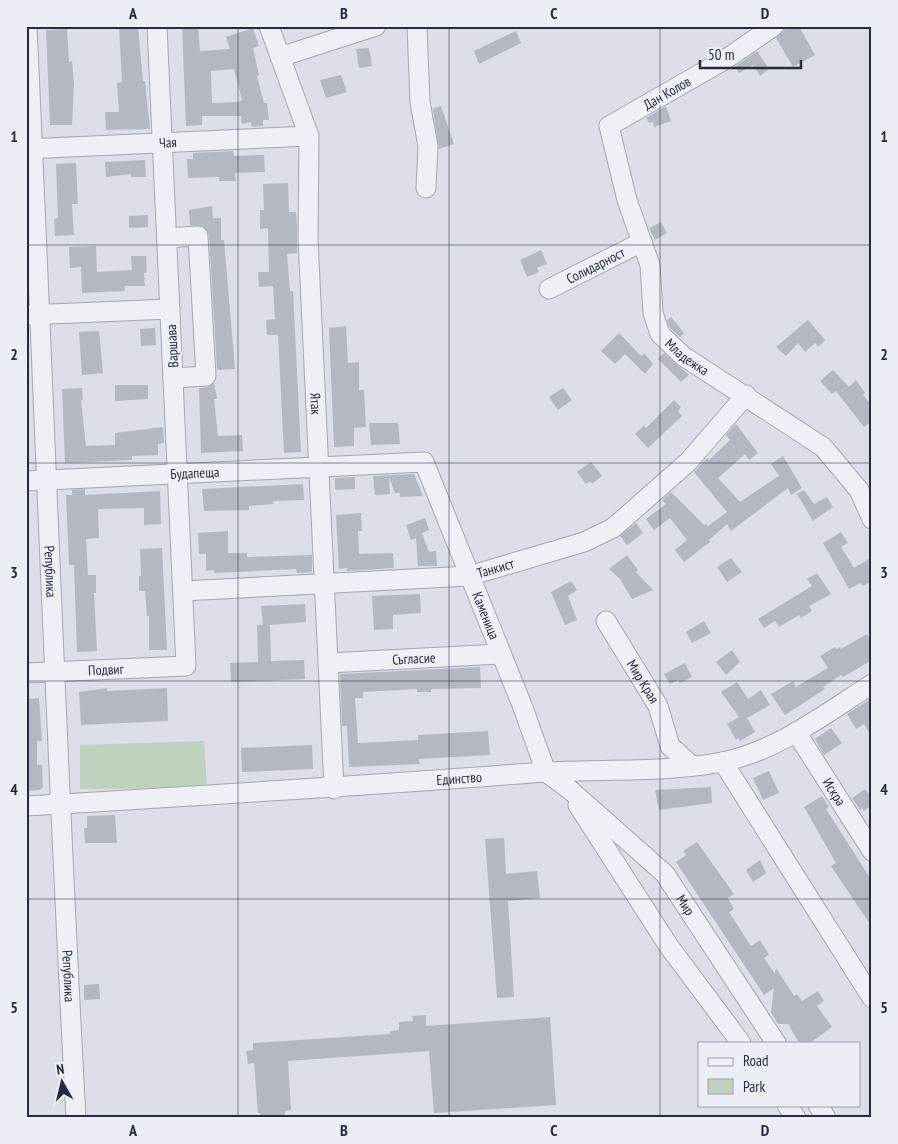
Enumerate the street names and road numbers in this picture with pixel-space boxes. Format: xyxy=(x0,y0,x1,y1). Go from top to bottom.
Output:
street label: Дан Колов xyxy=(640,72,694,114)
street label: Чая xyxy=(159,133,177,152)
street label: Солидарност xyxy=(563,243,628,288)
street label: Варшава xyxy=(162,324,182,368)
street label: Младежка xyxy=(661,335,712,379)
street label: Ятак xyxy=(306,392,325,416)
street label: Будапеща xyxy=(170,463,220,483)
street label: Република xyxy=(40,545,60,598)
street label: Танкист xyxy=(475,554,517,582)
street label: Каменица xyxy=(468,589,504,642)
street label: Съгласие xyxy=(392,648,436,669)
street label: Мир Края xyxy=(623,656,663,707)
street label: Подвиг xyxy=(88,660,125,679)
street label: Единство xyxy=(436,768,482,789)
street label: Искра xyxy=(819,774,850,809)
street label: Мир xyxy=(672,891,699,919)
street label: Република xyxy=(58,950,79,1002)

